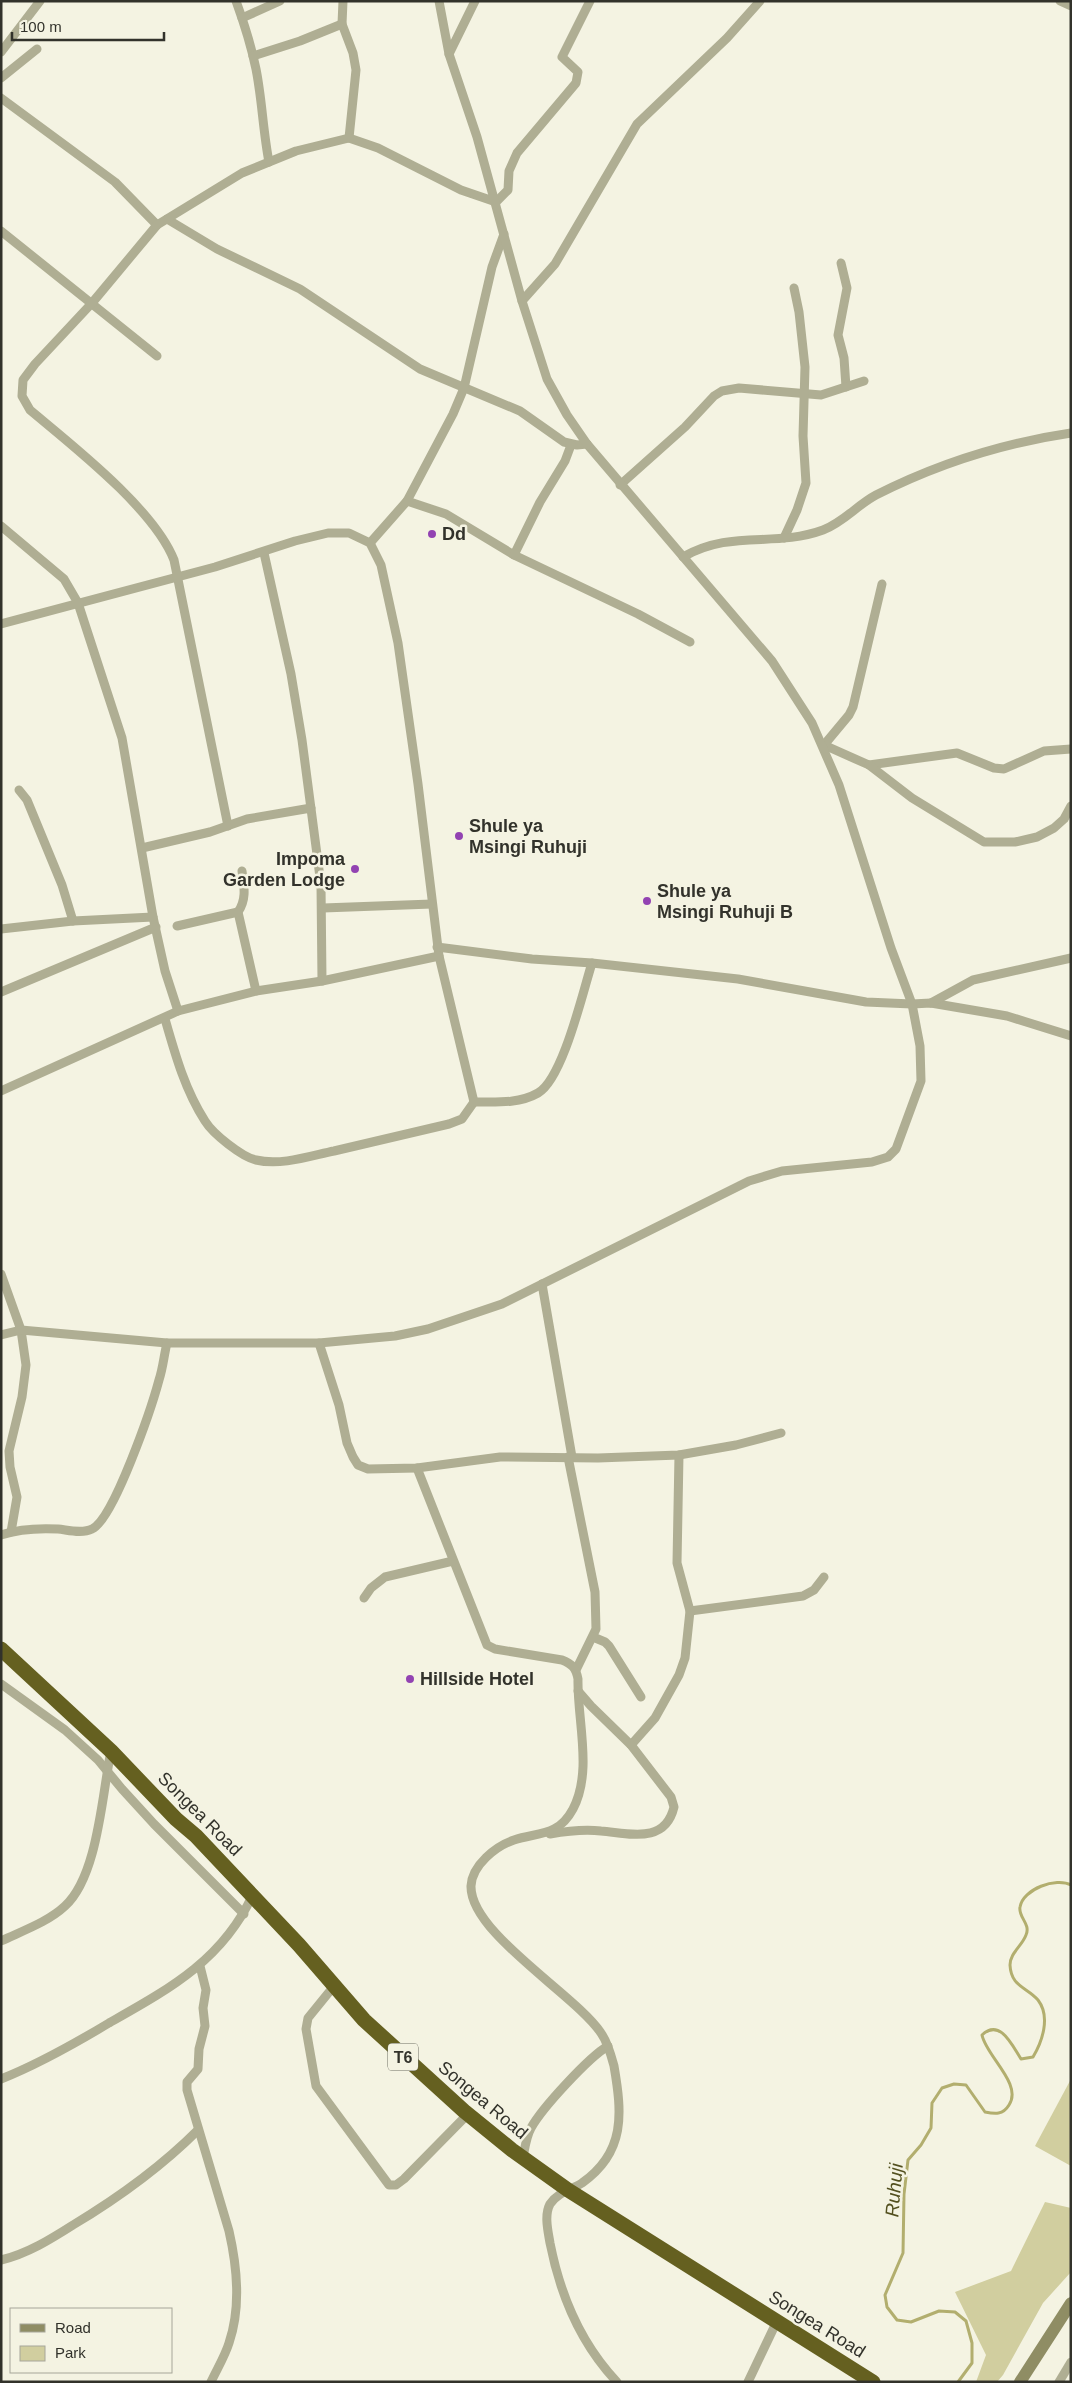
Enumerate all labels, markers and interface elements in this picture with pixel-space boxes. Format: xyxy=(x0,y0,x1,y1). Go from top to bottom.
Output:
scale bar xyxy=(12,10,165,42)
text: 100 m xyxy=(20,18,62,35)
place label: Dd xyxy=(442,524,466,544)
marker: Dd xyxy=(426,528,438,540)
place label: Shule ya Msingi Ruhuji xyxy=(469,816,587,857)
marker: Shule ya Msingi Ruhuji xyxy=(453,830,465,842)
place label: Impoma Garden Lodge xyxy=(223,849,346,890)
marker: Impoma Garden Lodge xyxy=(349,863,361,875)
place label: Shule ya Msingi Ruhuji B xyxy=(657,881,793,922)
marker: Shule ya Msingi Ruhuji B xyxy=(641,895,653,907)
place label: Hillside Hotel xyxy=(420,1669,534,1689)
marker: Hillside Hotel xyxy=(404,1673,416,1685)
street label: Songea Road xyxy=(154,1768,246,1860)
road number: T6 xyxy=(388,2044,418,2070)
street label: Songea Road xyxy=(434,2057,532,2143)
water label: Ruhuji xyxy=(881,2161,907,2218)
street label: Songea Road xyxy=(765,2286,869,2362)
legend xyxy=(10,2308,172,2373)
text: Road xyxy=(55,2319,91,2336)
text: Park xyxy=(55,2344,86,2361)

